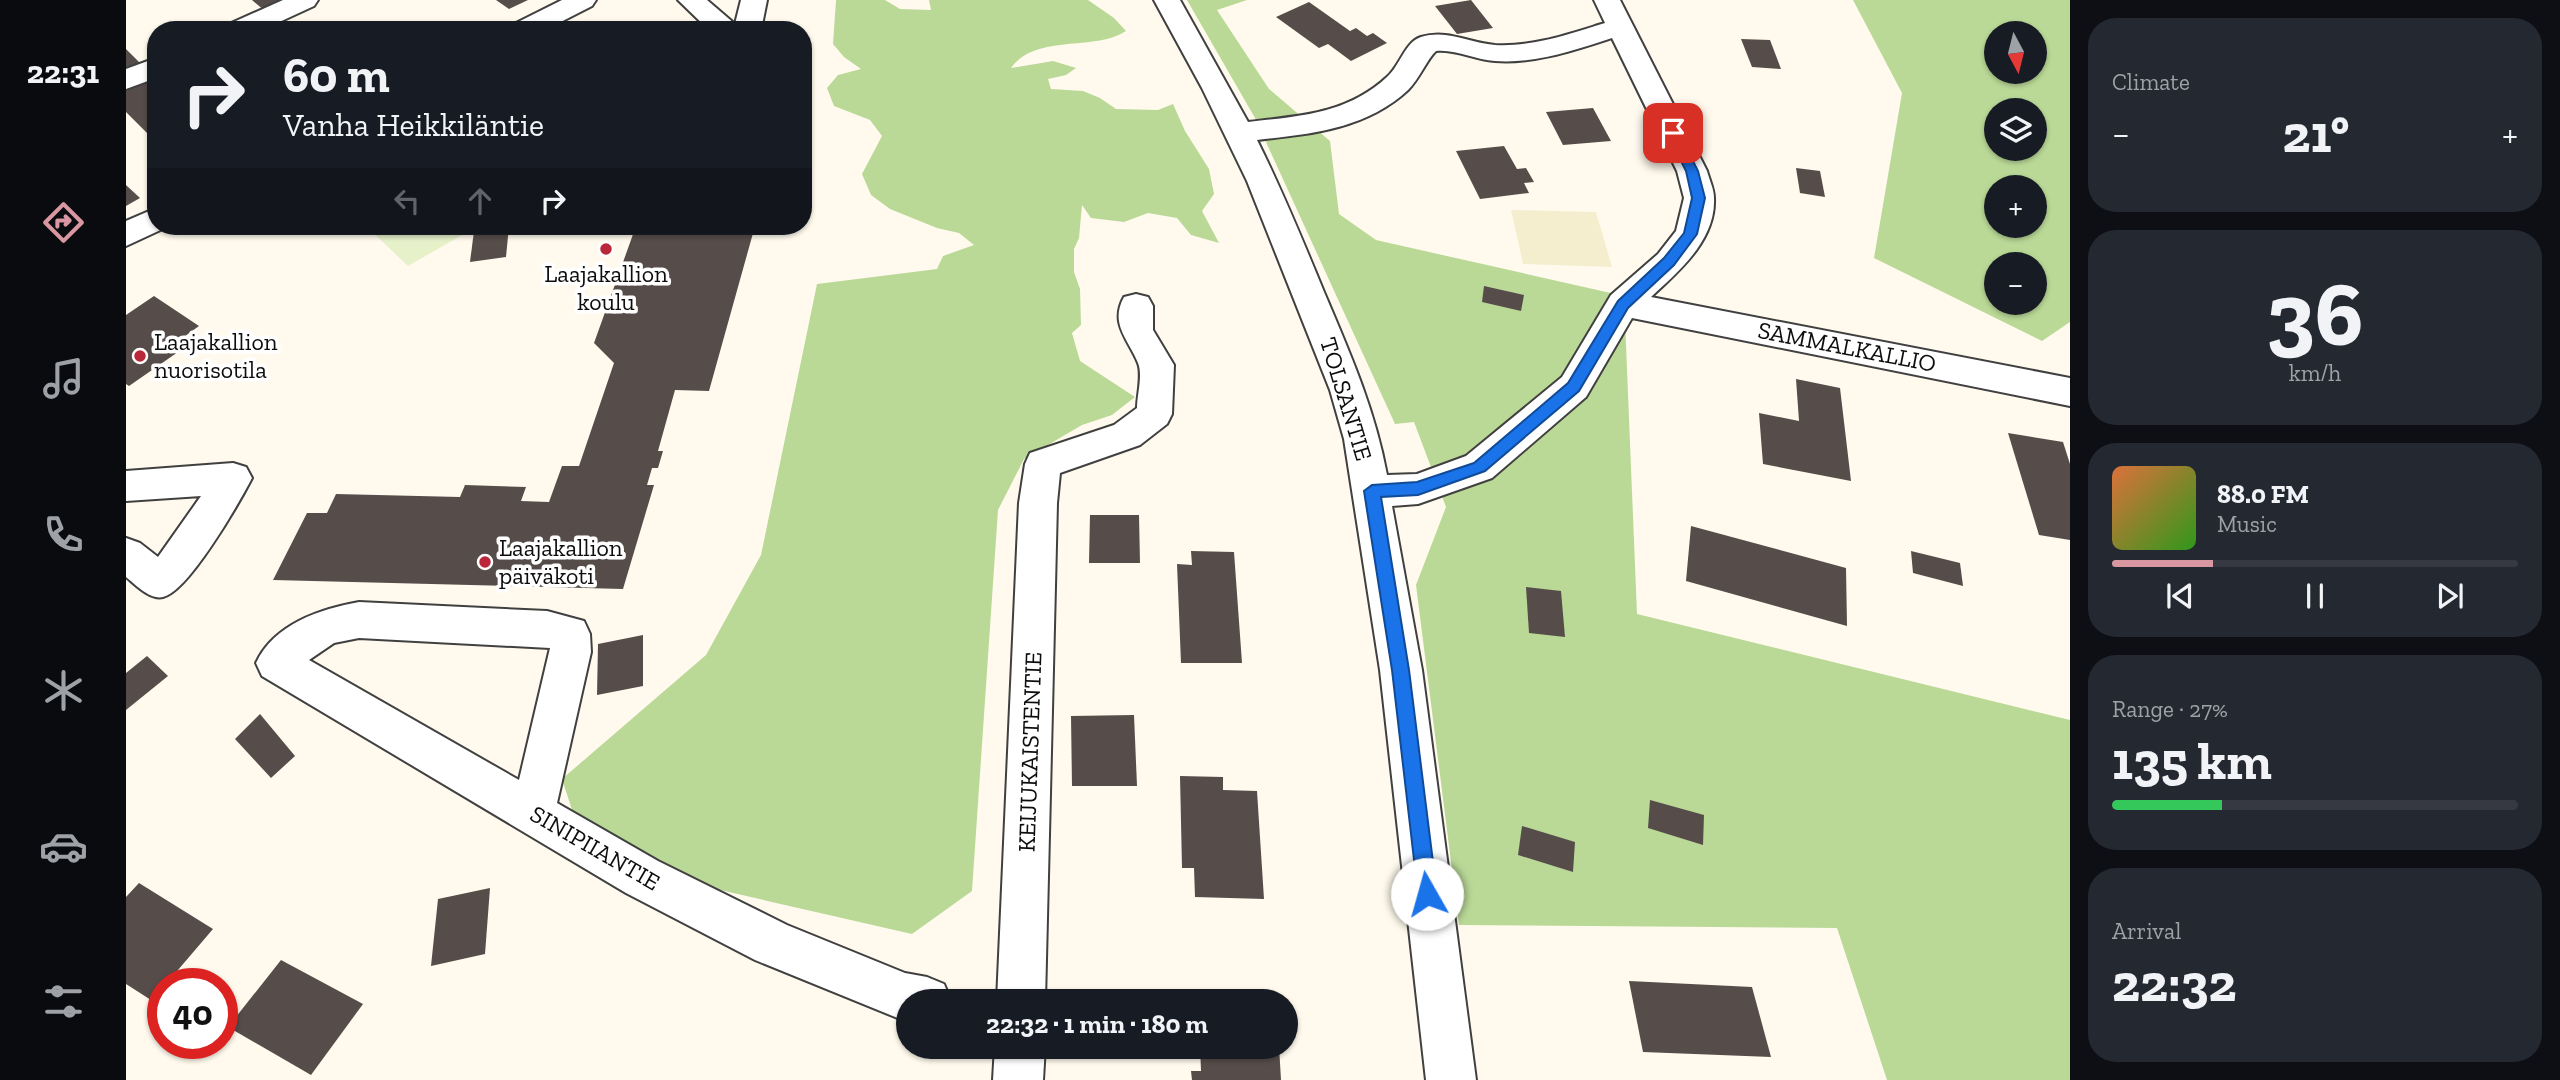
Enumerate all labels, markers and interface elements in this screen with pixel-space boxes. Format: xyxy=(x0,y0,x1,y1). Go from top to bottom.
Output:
north arrow xyxy=(1984,21,2048,84)
map controls xyxy=(1984,21,2047,315)
text: 60 m xyxy=(283,46,390,105)
icon: right xyxy=(168,49,259,140)
text: 22:31 xyxy=(27,53,99,91)
text: Climate xyxy=(2112,68,2190,96)
button: layers xyxy=(1984,98,2047,161)
pin xyxy=(1643,103,1703,163)
text: 21° xyxy=(2282,103,2349,165)
text: Vanha Heikkiläntie xyxy=(283,106,544,144)
text: − xyxy=(2112,111,2130,157)
text: + xyxy=(2502,111,2518,157)
icon: arrive xyxy=(1654,114,1692,152)
button: + xyxy=(1984,175,2047,238)
icon: left xyxy=(388,182,426,220)
icon: ahead xyxy=(461,182,499,220)
icon: right xyxy=(534,182,572,220)
icon: directions xyxy=(39,198,88,247)
marker: Laajakallion koulu xyxy=(598,241,614,257)
button: − xyxy=(1984,252,2047,315)
place label: Laajakallion koulu xyxy=(544,259,668,316)
text: 36 xyxy=(2266,259,2364,368)
street label: SAMMALKALLIO xyxy=(1756,315,1939,378)
place label: Laajakallion nuorisotila xyxy=(154,327,278,384)
street label: TOLSANTIE xyxy=(1314,334,1379,464)
marker: Laajakallion nuorisotila xyxy=(132,348,148,364)
icon: music xyxy=(39,354,88,403)
text: km/h xyxy=(2289,359,2341,387)
text: 88.0 FM xyxy=(2217,478,2309,510)
icon: phone xyxy=(39,510,88,559)
text: Music xyxy=(2217,510,2277,538)
place label: Laajakallion päiväkoti xyxy=(499,533,623,590)
marker: Laajakallion päiväkoti xyxy=(477,554,493,570)
icon: previous xyxy=(2161,577,2199,615)
icon: pause xyxy=(2296,577,2334,615)
icon: next xyxy=(2431,577,2469,615)
street label: KEIJUKAISTENTIE xyxy=(1012,651,1047,853)
icon: climate xyxy=(39,666,88,715)
text: Range · 27% xyxy=(2112,695,2228,723)
text: 135 km xyxy=(2112,730,2272,792)
street label: SINIPIIANTIE xyxy=(525,799,665,896)
icon: car xyxy=(39,822,88,871)
position arrow xyxy=(1390,857,1464,931)
text: Arrival xyxy=(2112,917,2181,945)
text: 22:32 xyxy=(2112,952,2236,1014)
speed limit sign: 40 xyxy=(147,968,238,1059)
icon: filters xyxy=(39,977,88,1026)
text: 22:32 · 1 min · 180 m xyxy=(986,1008,1208,1040)

